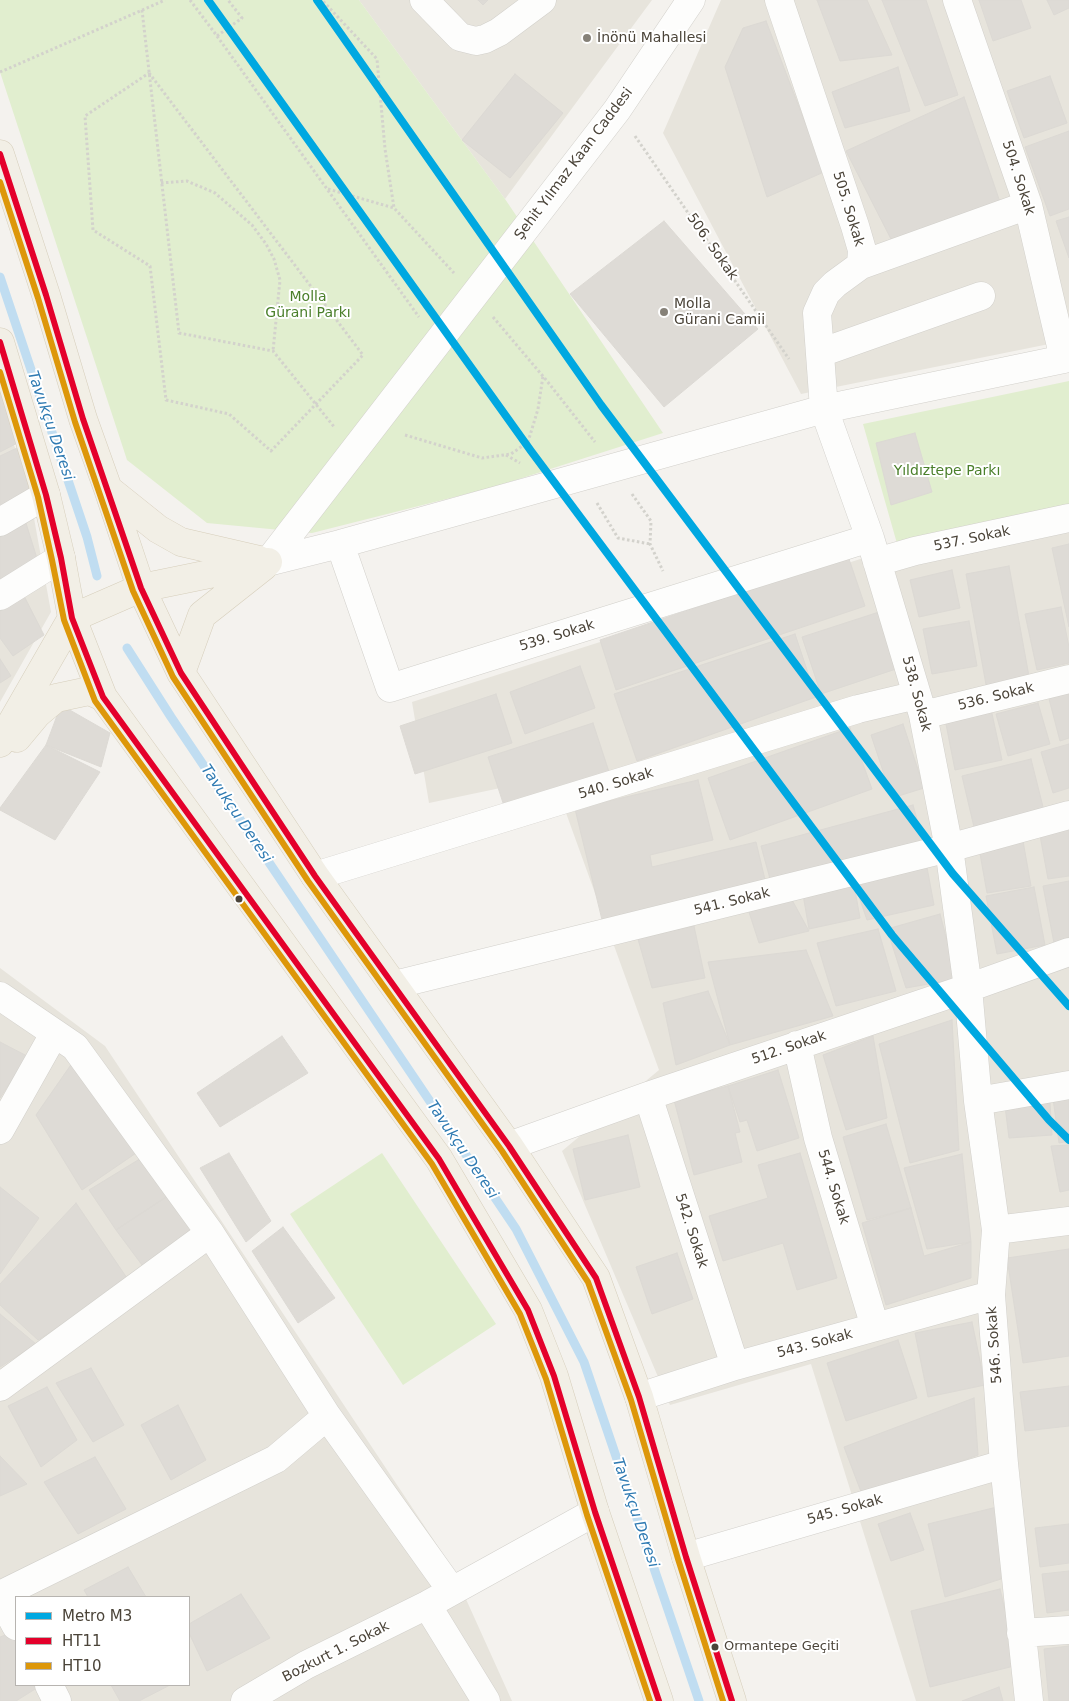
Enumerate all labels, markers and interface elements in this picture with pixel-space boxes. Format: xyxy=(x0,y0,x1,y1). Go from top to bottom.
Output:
place label: İnönü Mahallesi xyxy=(597,30,706,46)
marker: İnönü Mahallesi xyxy=(581,32,593,44)
street label: Şehit Yılmaz Kaan Caddesi xyxy=(511,85,637,243)
street label: 504. Sokak xyxy=(998,138,1038,218)
street label: 505. Sokak xyxy=(829,169,867,249)
street label: 506. Sokak xyxy=(683,210,741,284)
park label: Molla Gürani Parkı xyxy=(265,289,351,322)
place label: Molla Gürani Camii xyxy=(674,296,765,328)
marker: Molla Gürani Camii xyxy=(658,306,670,318)
water label: Tavukçu Deresi xyxy=(23,369,77,483)
park label: Yıldıztepe Parkı xyxy=(894,463,1000,479)
street label: 537. Sokak xyxy=(932,523,1012,555)
street label: 539. Sokak xyxy=(517,617,597,655)
street label: 538. Sokak xyxy=(898,654,934,734)
street label: 536. Sokak xyxy=(956,679,1036,715)
water label: Tavukçu Deresi xyxy=(197,761,275,867)
street label: 540. Sokak xyxy=(576,765,656,803)
street label: 541. Sokak xyxy=(692,884,772,920)
unlabelled marker xyxy=(234,894,244,904)
street label: 512. Sokak xyxy=(750,1027,828,1069)
water label: Tavukçu Deresi xyxy=(423,1097,501,1203)
street label: 544. Sokak xyxy=(814,1147,852,1227)
street label: 542. Sokak xyxy=(671,1191,711,1271)
street label: 546. Sokak xyxy=(984,1306,1006,1384)
street label: 543. Sokak xyxy=(775,1326,855,1362)
water label: Tavukçu Deresi xyxy=(608,1456,662,1570)
street label: 545. Sokak xyxy=(805,1491,885,1529)
legend xyxy=(15,1596,190,1686)
text: Metro M3 xyxy=(62,1607,132,1625)
street label: Bozkurt 1. Sokak xyxy=(280,1618,392,1686)
text: HT11 xyxy=(62,1632,102,1650)
place label: Ormantepe Geçiti xyxy=(724,1639,839,1655)
marker: Ormantepe Geçiti xyxy=(710,1642,720,1652)
text: HT10 xyxy=(62,1657,102,1675)

